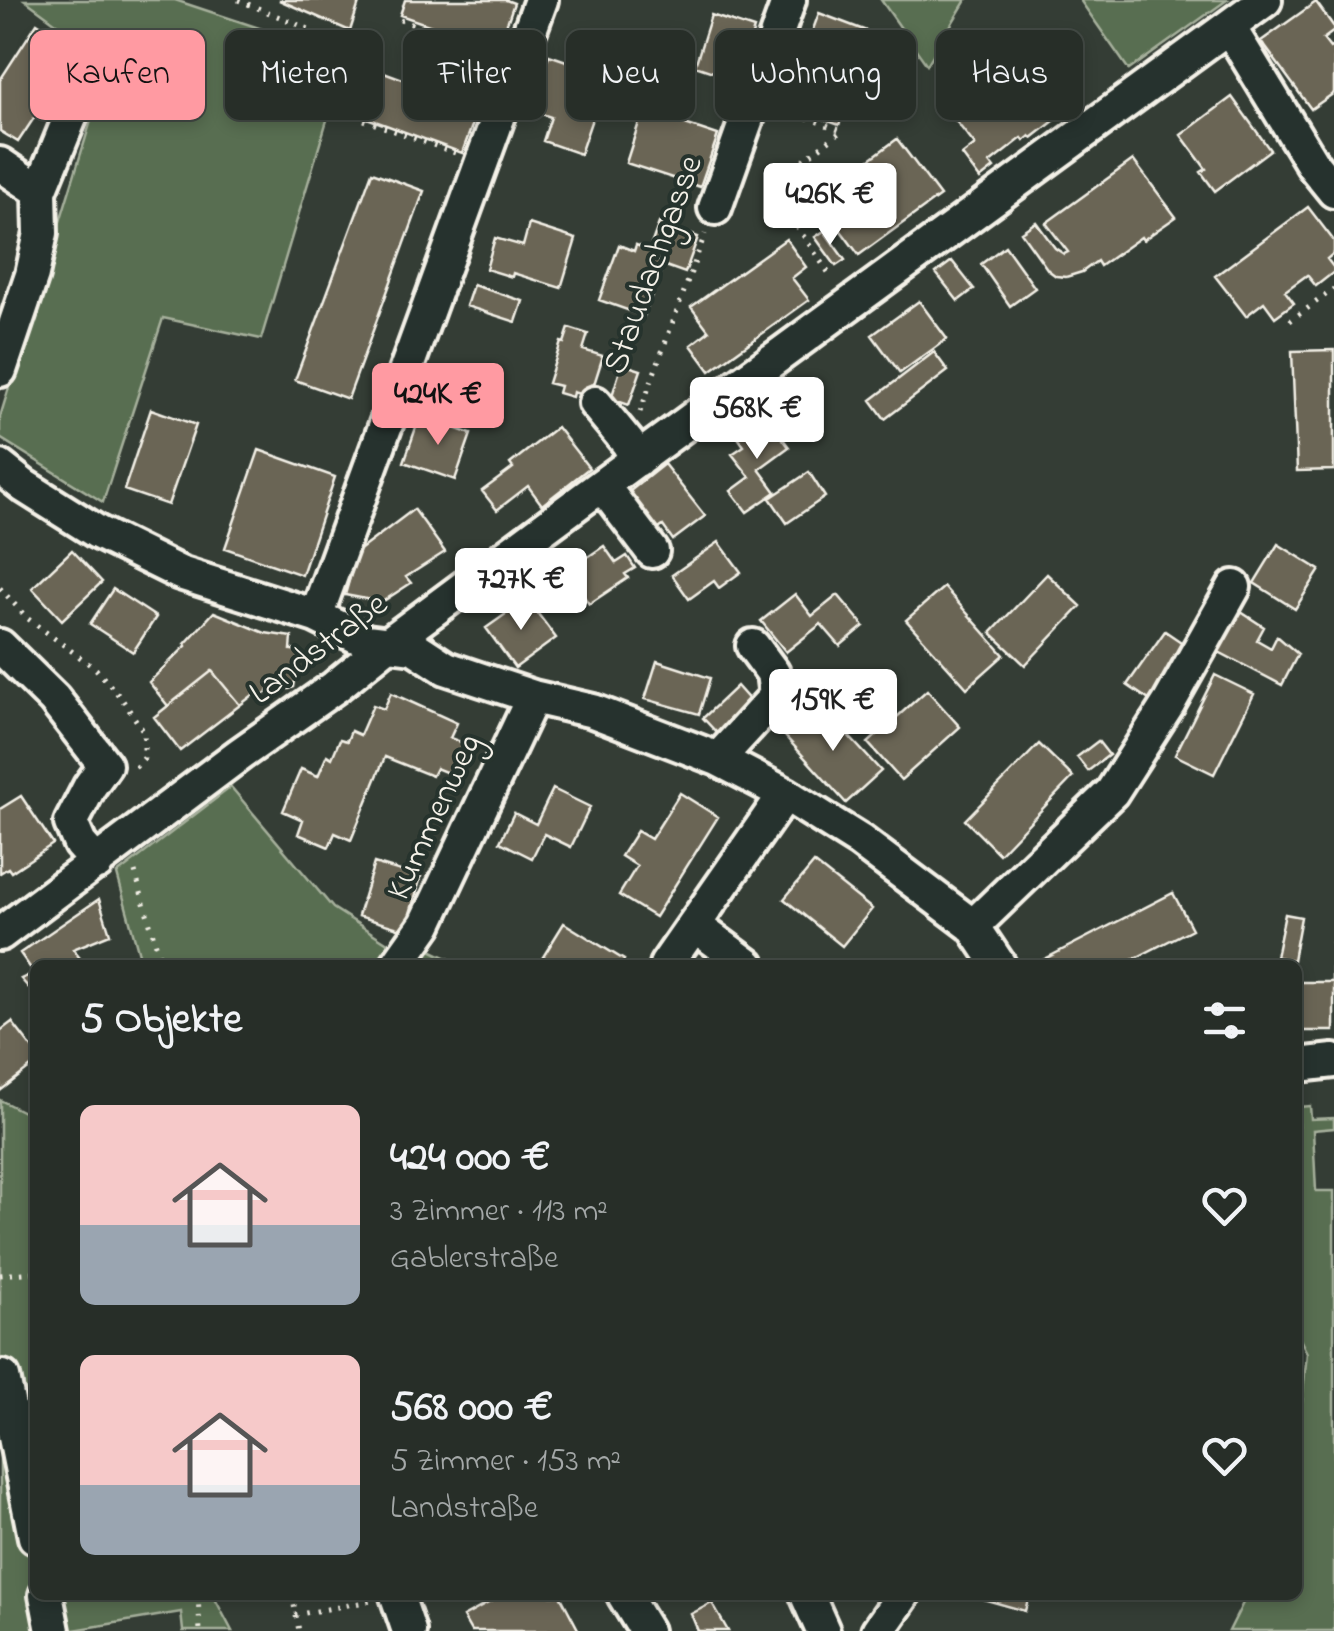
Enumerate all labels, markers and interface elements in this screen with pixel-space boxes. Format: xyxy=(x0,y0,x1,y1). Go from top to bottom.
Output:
chip: Kaufen xyxy=(30,30,205,120)
chip: Mieten xyxy=(225,30,383,120)
chip: Filter xyxy=(403,30,546,120)
chip: Neu xyxy=(566,30,695,120)
chip: Wohnung xyxy=(715,30,916,120)
chip: Haus xyxy=(936,30,1083,120)
street label: Staudachgasse xyxy=(591,148,718,382)
pin: 426K € xyxy=(749,163,911,248)
text: 426K € xyxy=(786,172,875,219)
pin: 424K € xyxy=(357,363,519,448)
text: 424K € xyxy=(394,372,482,419)
pin: 568K € xyxy=(676,377,838,462)
text: 568K € xyxy=(712,386,802,433)
pin: 727K € xyxy=(440,548,602,633)
text: 727K € xyxy=(477,557,565,604)
street label: Landstraße xyxy=(239,580,399,719)
pin: 159K € xyxy=(752,669,914,754)
text: 159K € xyxy=(791,678,875,725)
street label: Kummenweg xyxy=(374,726,496,909)
text: 5 Objekte xyxy=(80,990,242,1051)
icon: filters xyxy=(1197,993,1252,1048)
text: 424 000 € xyxy=(390,1128,550,1189)
icon: home xyxy=(160,1145,280,1265)
icon: heart xyxy=(1197,1178,1252,1233)
text: 3 Zimmer · 113 m² xyxy=(390,1189,608,1236)
text: Gablerstraße xyxy=(390,1236,558,1283)
text: 568 000 € xyxy=(390,1378,553,1439)
icon: home xyxy=(160,1395,280,1515)
icon: heart xyxy=(1197,1428,1252,1483)
text: 5 Zimmer · 153 m² xyxy=(390,1439,621,1486)
text: Landstraße xyxy=(390,1486,538,1533)

